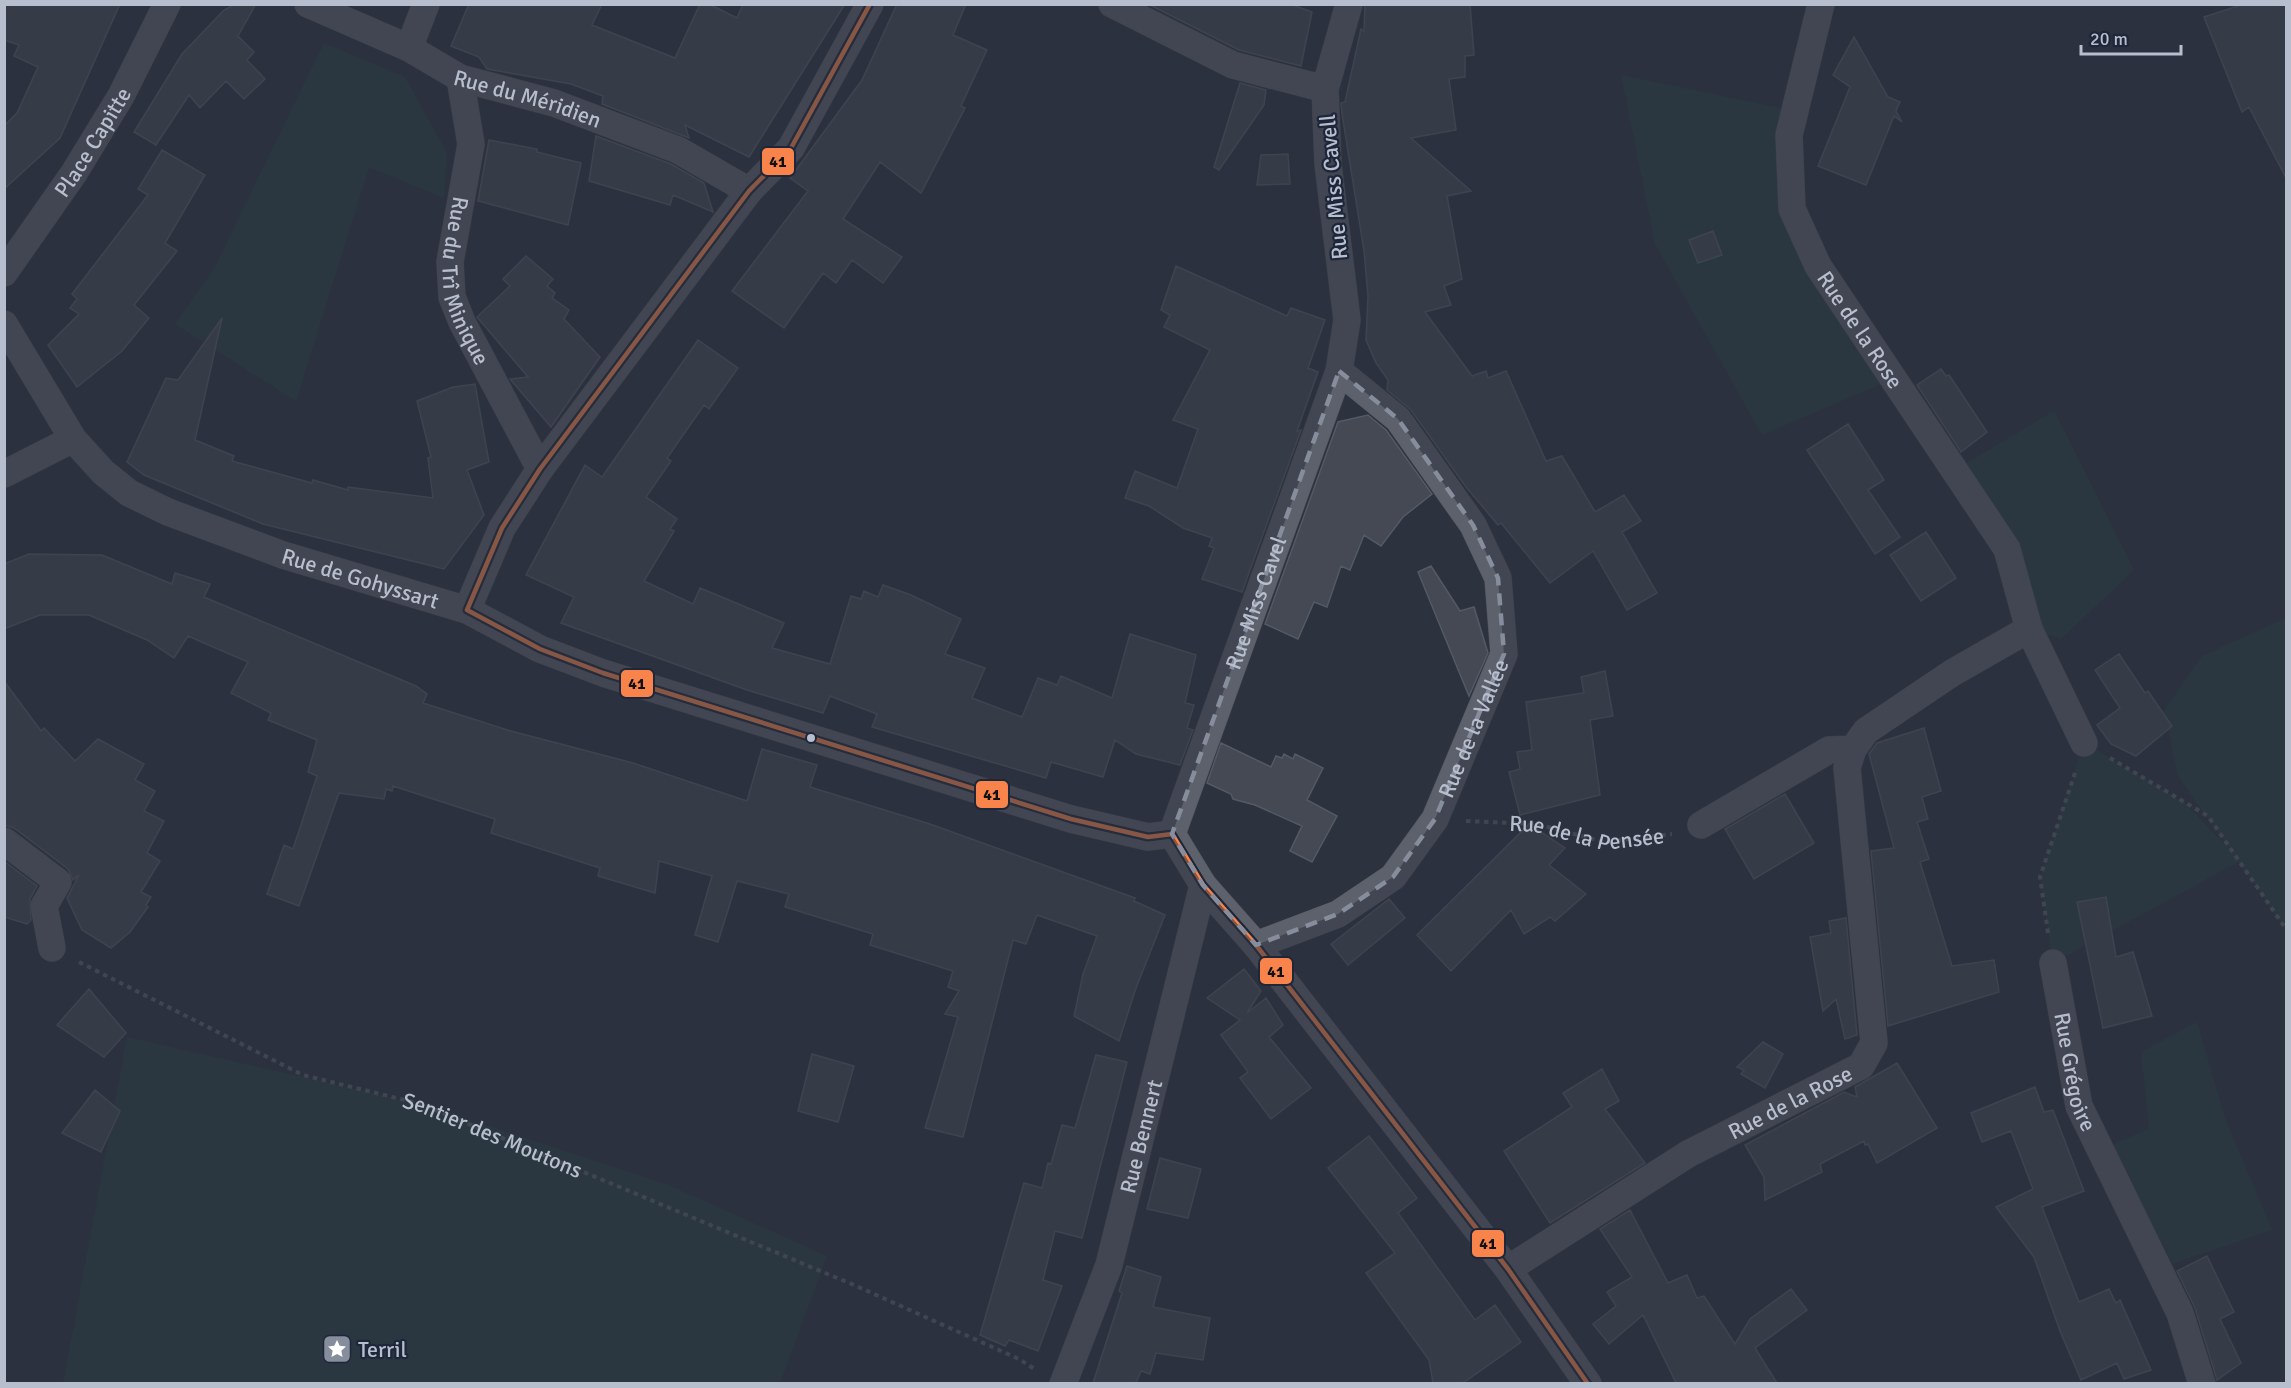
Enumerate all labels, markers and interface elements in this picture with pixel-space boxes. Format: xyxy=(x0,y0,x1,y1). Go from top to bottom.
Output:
scale bar xyxy=(2081,18,2182,56)
text: 20 m xyxy=(2090,28,2128,50)
street label: Rue du Méridien xyxy=(451,64,605,134)
street label: Place Capitte xyxy=(48,83,137,202)
street label: Rue Miss Cavell xyxy=(1314,113,1353,261)
line badge: 41 xyxy=(761,147,795,176)
text: 41 xyxy=(769,152,787,172)
street label: Rue du Trî Minique xyxy=(436,195,495,370)
street label: Rue de la Rose xyxy=(1811,266,1909,394)
street label: Rue Miss Cavel xyxy=(1220,533,1292,673)
street label: Rue de Gohyssart xyxy=(279,542,442,615)
street label: Rue de la Vallée xyxy=(1432,655,1514,802)
line badge: 41 xyxy=(620,669,654,698)
text: 41 xyxy=(628,674,646,694)
unlabelled marker xyxy=(805,732,817,744)
line badge: 41 xyxy=(975,780,1009,809)
text: 41 xyxy=(983,785,1001,805)
street label: Rue de la Pensée xyxy=(1509,810,1665,857)
line badge: 41 xyxy=(1259,957,1293,985)
text: 41 xyxy=(1267,962,1285,982)
street label: Rue Grégoire xyxy=(2048,1010,2102,1136)
street label: Rue de la Rose xyxy=(1724,1060,1857,1145)
street label: Rue Bennert xyxy=(1114,1077,1168,1196)
street label: Sentier des Moutons xyxy=(400,1087,586,1184)
line badge: 41 xyxy=(1471,1229,1505,1258)
text: 41 xyxy=(1479,1234,1497,1254)
place icon: Terril xyxy=(321,1333,353,1365)
place label: Terril xyxy=(358,1336,407,1363)

